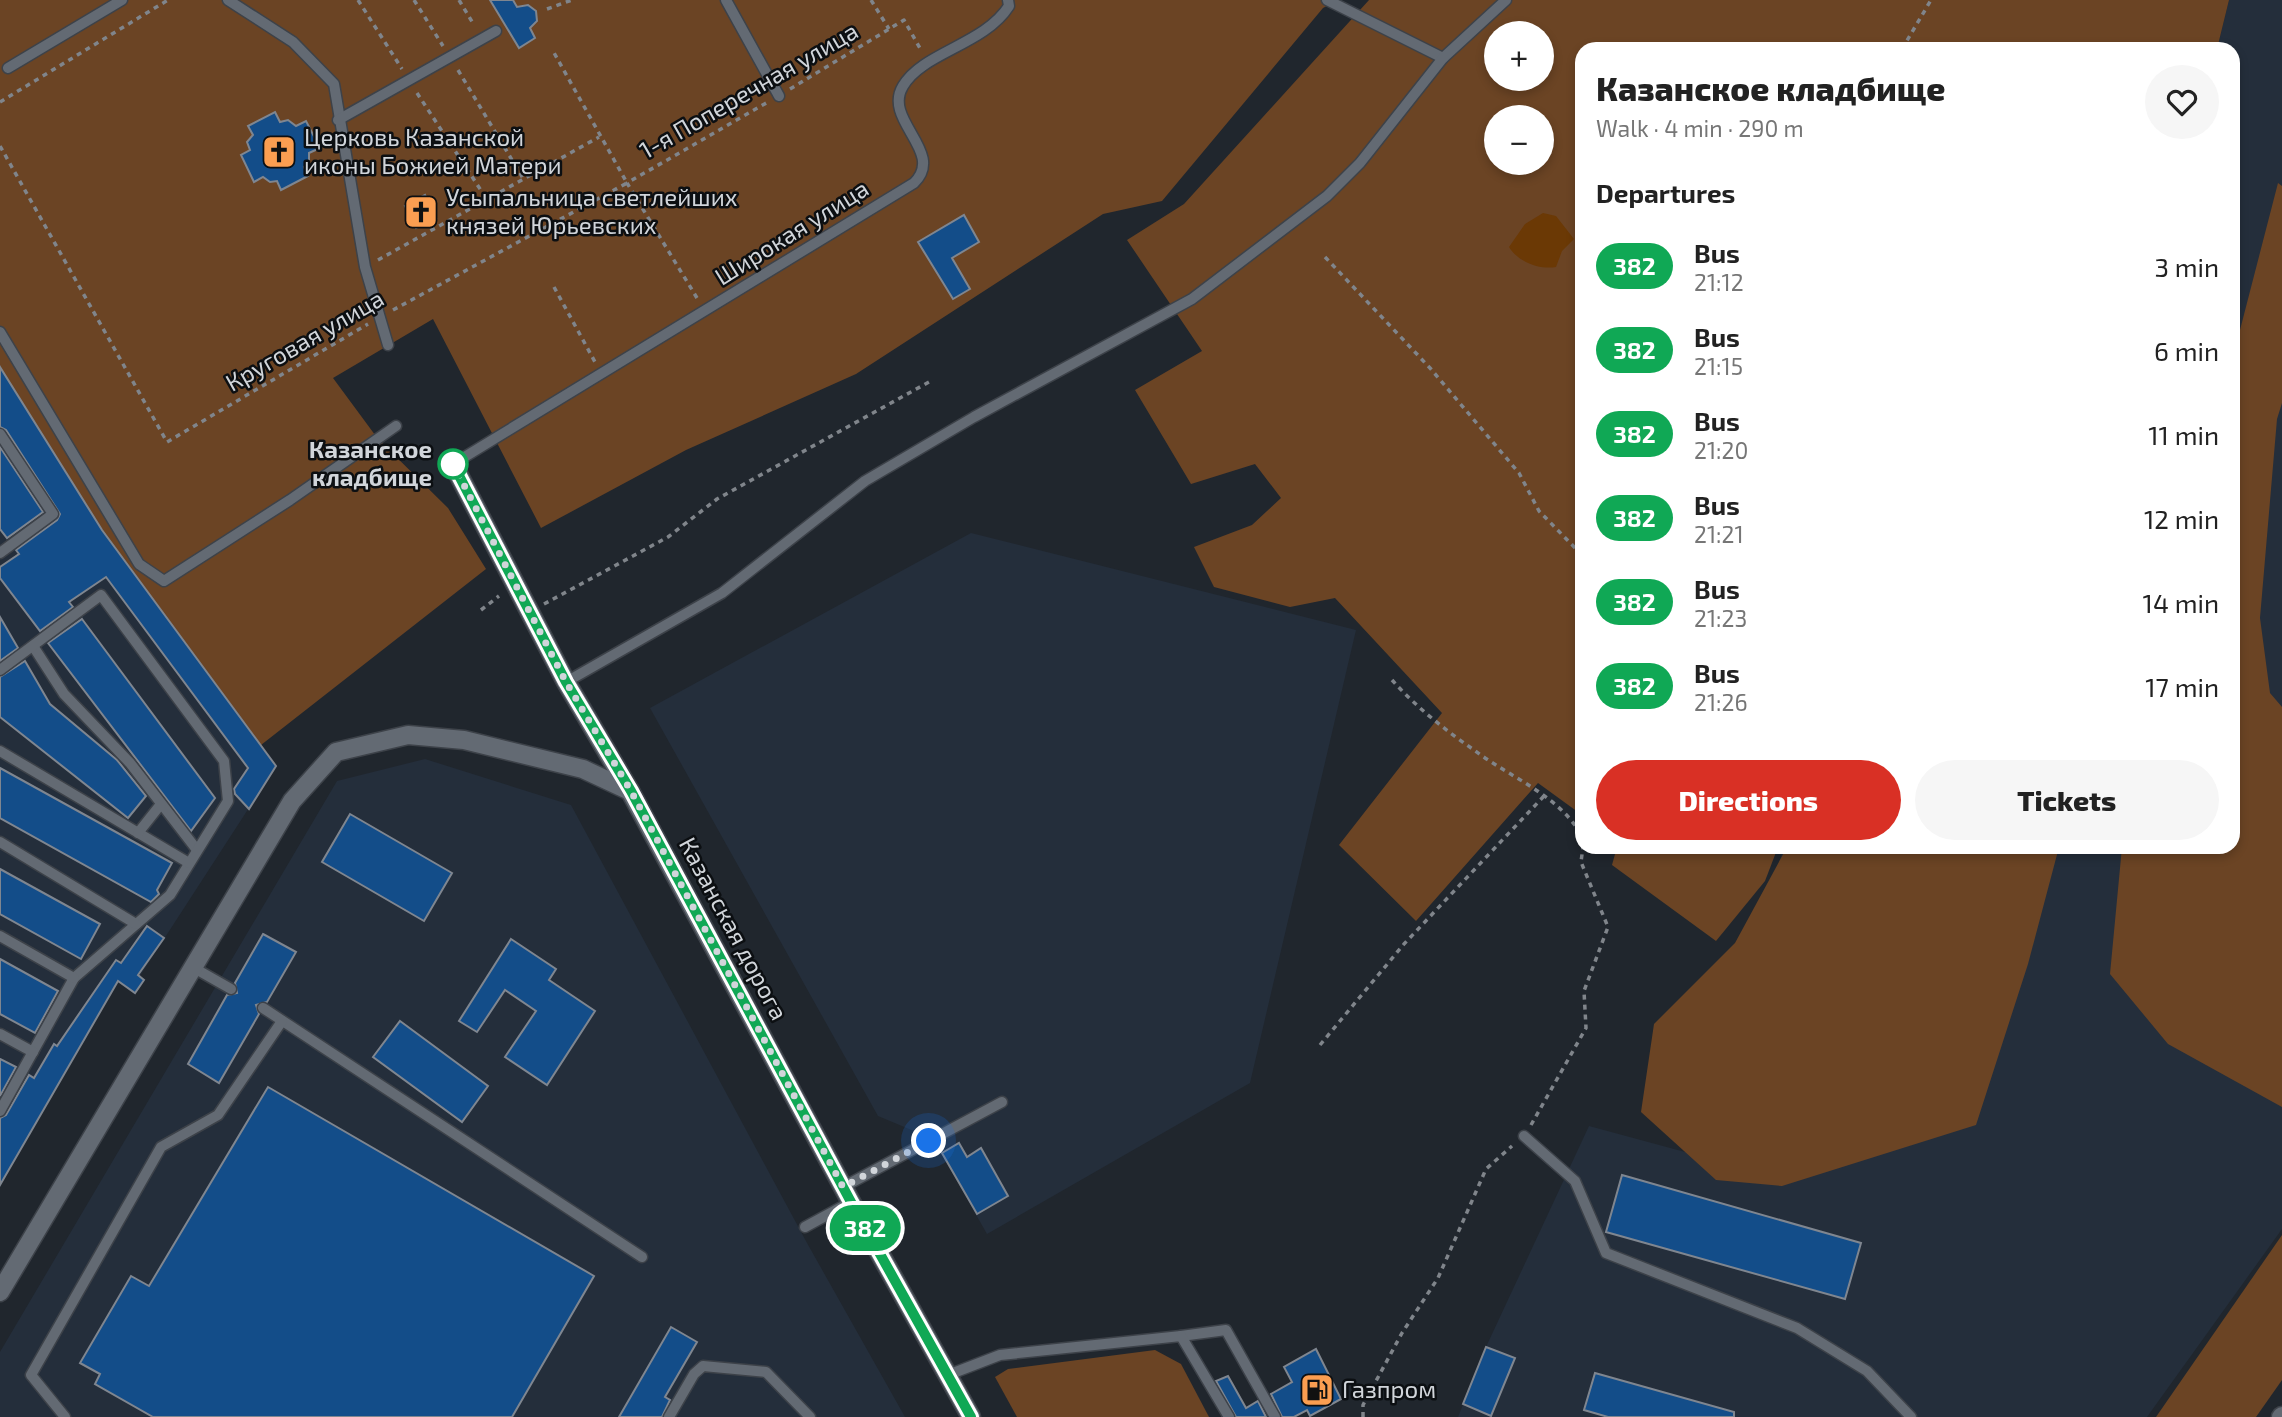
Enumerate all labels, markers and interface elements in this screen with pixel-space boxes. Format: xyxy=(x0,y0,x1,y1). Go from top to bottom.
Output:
street label: 1-я Поперечная улица xyxy=(634,15,863,165)
map controls xyxy=(1484,21,1554,175)
button: + xyxy=(1484,21,1554,91)
button: heart xyxy=(2145,65,2219,139)
text: Казанское кладбище xyxy=(1596,68,1945,108)
button: − xyxy=(1484,105,1554,175)
text: Walk · 4 min · 290 m xyxy=(1596,114,1804,142)
place label: Церковь Казанской иконы Божией Матери xyxy=(304,122,562,179)
church icon: Церковь Казанской иконы Божией Матери xyxy=(260,133,298,171)
street label: Широкая улица xyxy=(709,173,874,291)
text: Departures xyxy=(1596,177,1735,208)
place label: Усыпальница светлейших князей Юрьевских xyxy=(446,182,738,239)
church icon: Усыпальница светлейших князей Юрьевских xyxy=(402,193,440,231)
text: Bus xyxy=(1694,237,1740,268)
text: 382 xyxy=(1613,251,1656,280)
text: 3 min xyxy=(2154,251,2219,282)
text: 21:12 xyxy=(1694,268,1744,296)
street label: Круговая улица xyxy=(220,283,389,398)
text: Bus xyxy=(1694,321,1740,352)
text: 382 xyxy=(1613,335,1656,364)
text: 6 min xyxy=(2154,335,2219,366)
text: 21:15 xyxy=(1694,352,1743,380)
text: Bus xyxy=(1694,405,1740,436)
text: 382 xyxy=(1613,419,1656,448)
text: 11 min xyxy=(2148,419,2219,450)
place label: Казанское кладбище xyxy=(309,434,432,491)
text: 21:20 xyxy=(1694,436,1748,464)
marker: Казанское кладбище xyxy=(438,449,468,479)
text: Bus xyxy=(1694,489,1740,520)
text: 382 xyxy=(1613,503,1656,532)
text: 12 min xyxy=(2144,503,2219,534)
text: 21:21 xyxy=(1694,520,1744,548)
text: Bus xyxy=(1694,573,1740,604)
text: 382 xyxy=(1613,587,1656,616)
text: 14 min xyxy=(2143,587,2219,618)
text: 21:23 xyxy=(1694,604,1747,632)
text: Bus xyxy=(1694,657,1740,688)
text: 382 xyxy=(1613,671,1656,700)
text: 17 min xyxy=(2145,671,2219,702)
text: 21:26 xyxy=(1694,688,1748,716)
button: Directions xyxy=(1596,760,1901,840)
button: Tickets xyxy=(1915,760,2219,840)
street label: Казанская дорога xyxy=(674,832,795,1025)
your location xyxy=(911,1123,946,1158)
line badge: 382 xyxy=(825,1205,905,1251)
text: 382 xyxy=(844,1213,886,1242)
fuel station icon: Газпром xyxy=(1298,1371,1336,1409)
place label: Газпром xyxy=(1342,1374,1436,1403)

